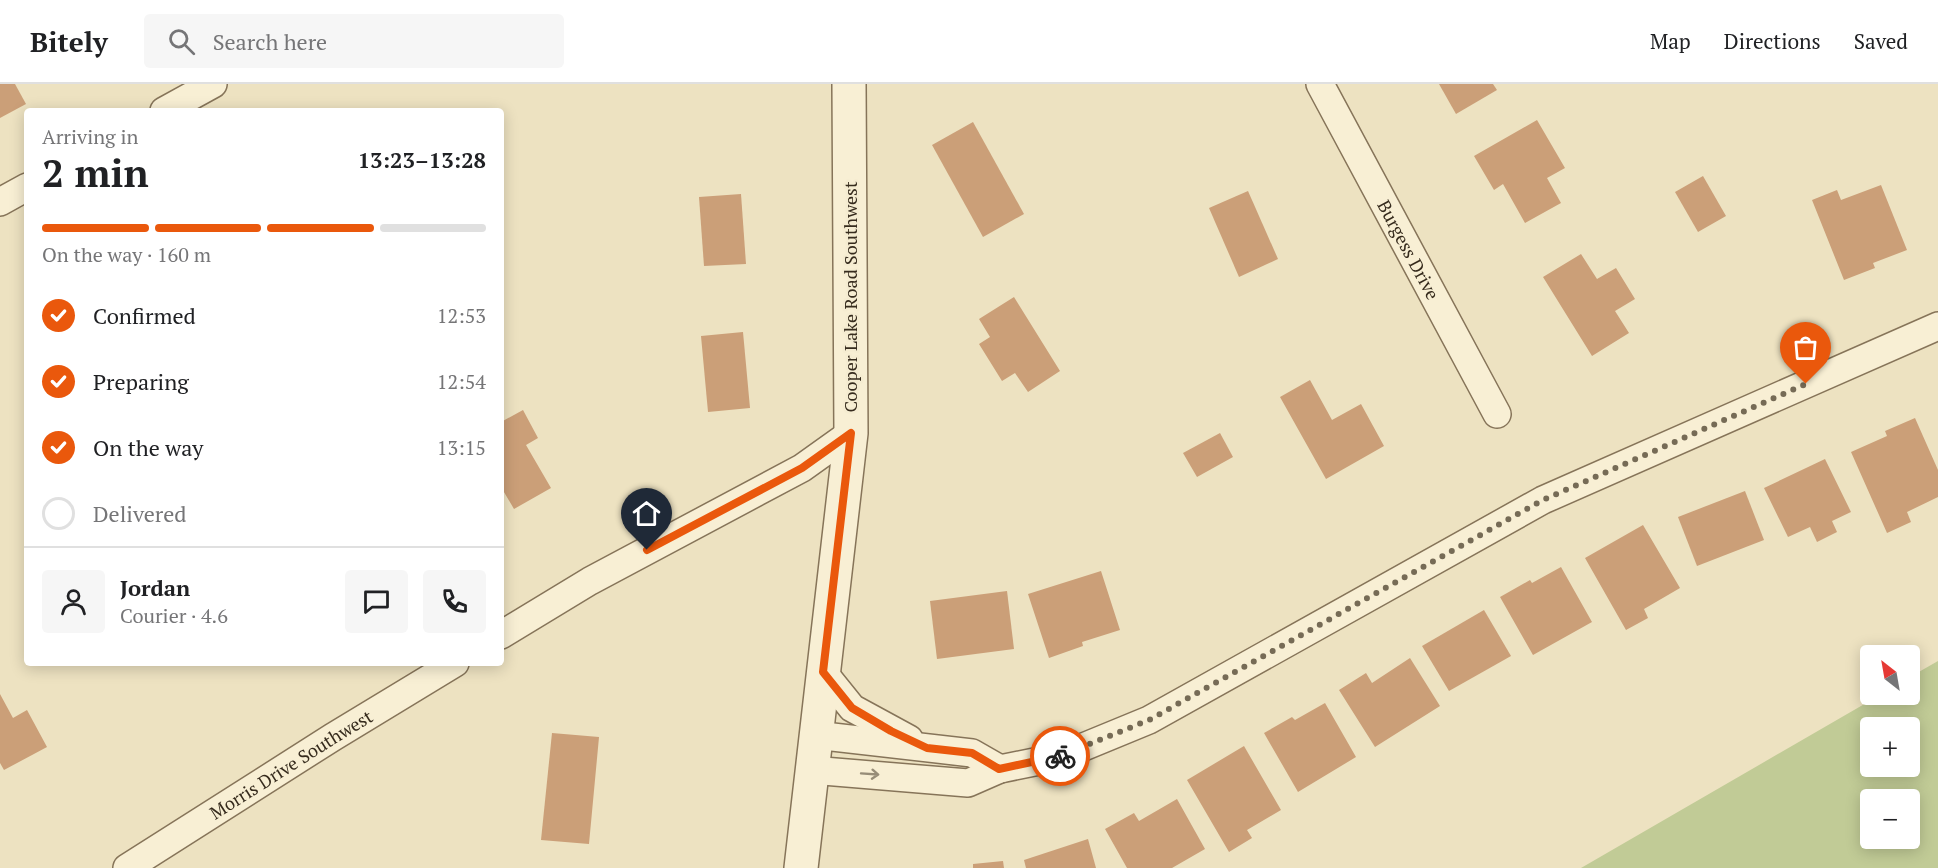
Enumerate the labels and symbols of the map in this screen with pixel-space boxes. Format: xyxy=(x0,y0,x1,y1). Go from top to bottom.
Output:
street label: Cooper Lake Road Southwest xyxy=(838,181,862,413)
street label: Burgess Drive xyxy=(1372,196,1445,304)
pin xyxy=(1780,322,1831,384)
pin xyxy=(621,488,672,550)
north arrow xyxy=(1860,645,1920,705)
street label: Morris Drive Southwest xyxy=(205,704,377,824)
courier xyxy=(1030,726,1090,786)
one-way arrow xyxy=(859,769,879,780)

